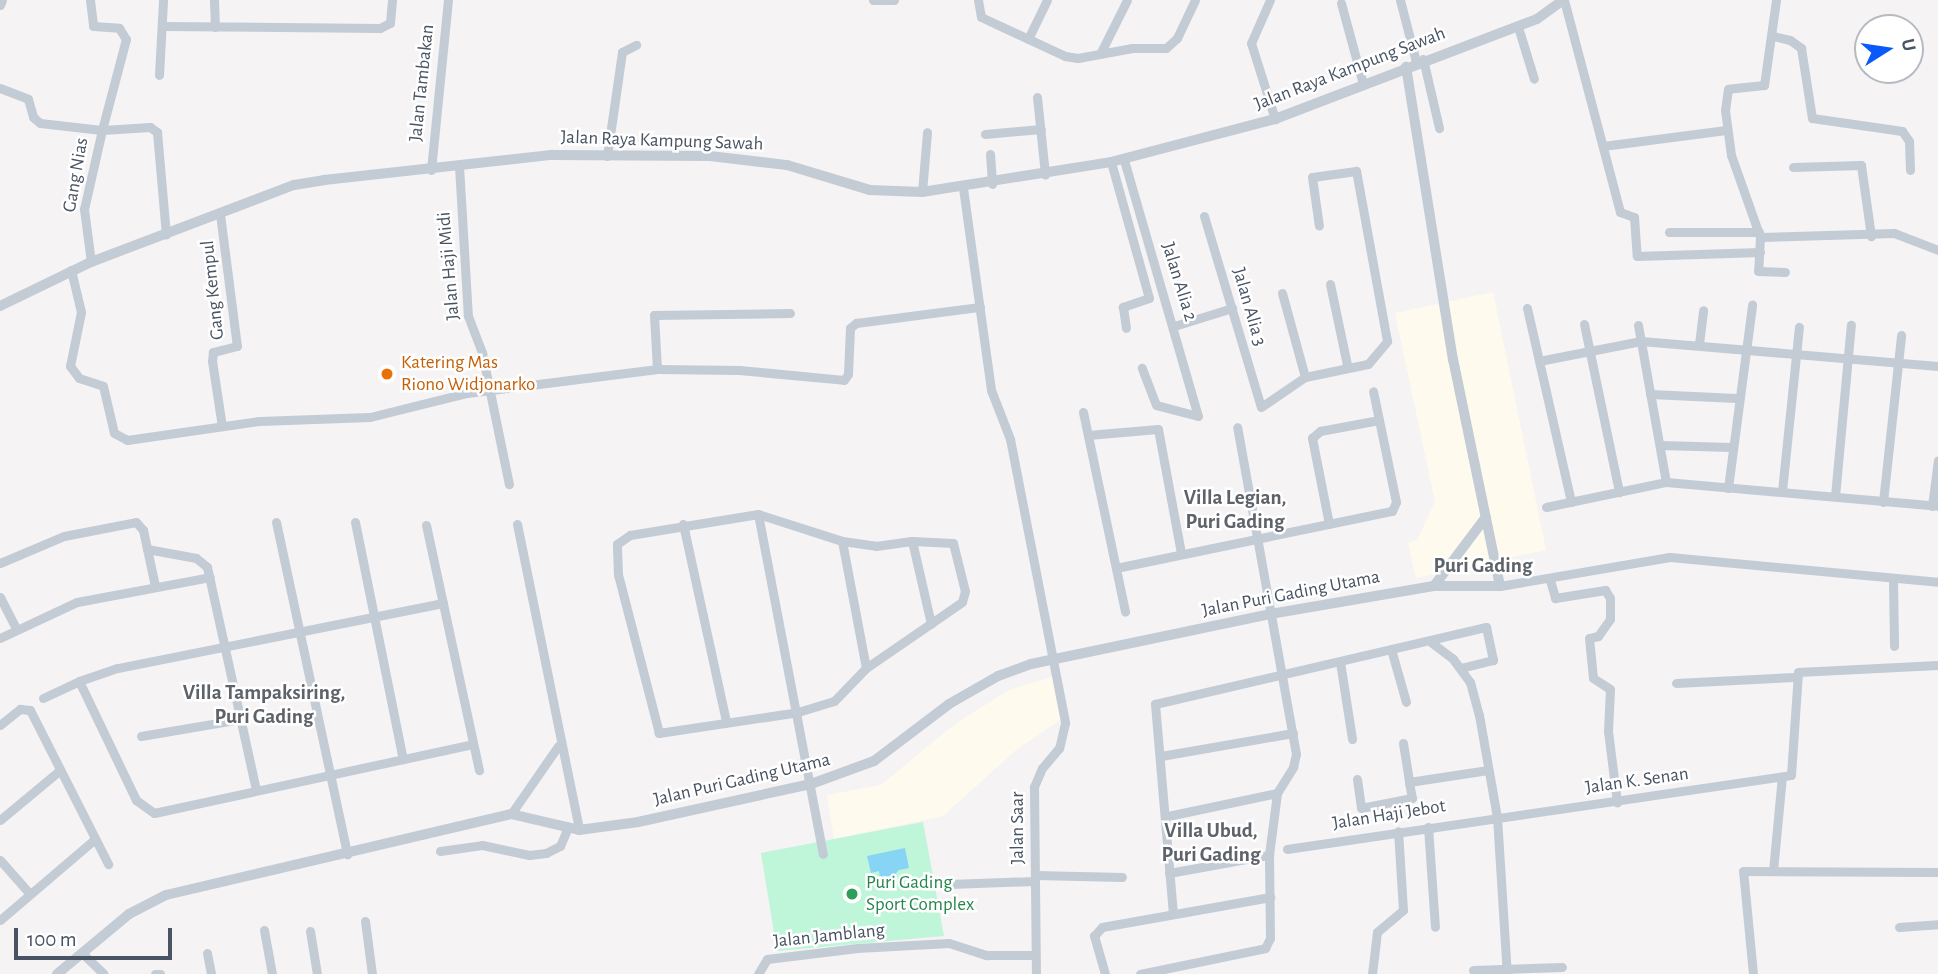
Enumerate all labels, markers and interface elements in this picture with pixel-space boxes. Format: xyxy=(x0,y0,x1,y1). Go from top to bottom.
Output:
north arrow xyxy=(1854,14,1924,84)
street label: Jalan Raya Kampung Sawah xyxy=(1251,22,1449,116)
street label: Jalan Tambakan xyxy=(405,23,439,143)
text: U xyxy=(1898,37,1919,53)
street label: Jalan Raya Kampung Sawah xyxy=(560,126,764,156)
street label: Gang Nias xyxy=(58,136,94,214)
street label: Jalan Haji Midi xyxy=(433,211,465,321)
street label: Gang Kempul xyxy=(196,239,230,341)
street label: Jalan Alia 2 xyxy=(1156,240,1202,324)
street label: Jalan Alia 3 xyxy=(1227,265,1271,349)
place label: Katering Mas Riono Widjonarko xyxy=(401,352,535,396)
marker: Katering Mas Riono Widjonarko xyxy=(379,366,395,382)
district label: Villa Legian, Puri Gading xyxy=(1184,485,1286,535)
district label: Puri Gading xyxy=(1434,553,1532,579)
street label: Jalan Puri Gading Utama xyxy=(1200,566,1382,622)
district label: Villa Tampaksiring, Puri Gading xyxy=(183,680,345,730)
street label: Jalan Puri Gading Utama xyxy=(651,749,833,811)
street label: Jalan K. Senan xyxy=(1584,762,1690,800)
street label: Jalan Saar xyxy=(1007,792,1029,864)
street label: Jalan Haji Jebot xyxy=(1331,795,1447,835)
district label: Villa Ubud, Puri Gading xyxy=(1162,818,1260,868)
place label: Puri Gading Sport Complex xyxy=(866,872,974,916)
marker: Puri Gading Sport Complex xyxy=(844,886,860,902)
scale bar xyxy=(18,914,175,958)
street label: Jalan Jamblang xyxy=(772,919,886,953)
text: 100 m xyxy=(27,929,77,950)

